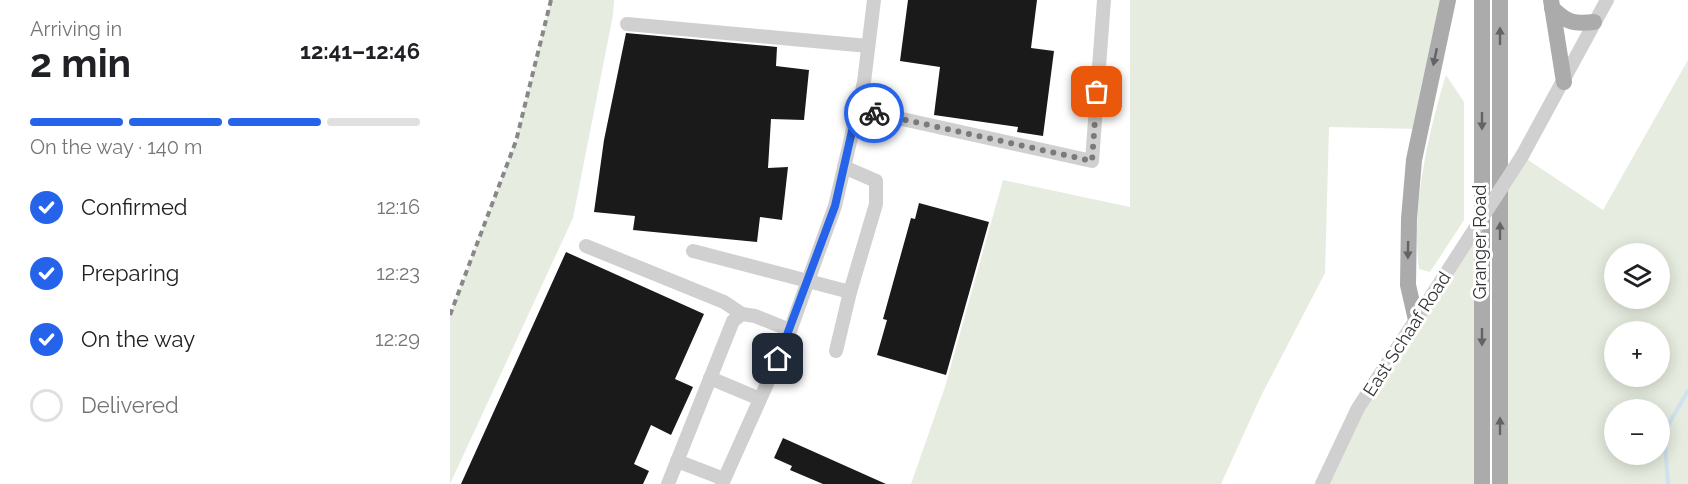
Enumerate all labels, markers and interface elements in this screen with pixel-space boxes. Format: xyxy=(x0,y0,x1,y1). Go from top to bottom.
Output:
text: Arriving in xyxy=(30,17,122,41)
one-way arrow xyxy=(1495,26,1504,45)
text: 12:41–12:46 xyxy=(300,38,420,64)
text: 2 min xyxy=(30,40,131,86)
one-way arrow xyxy=(1430,48,1440,66)
pin xyxy=(1071,66,1122,117)
icon: bag xyxy=(1080,75,1113,108)
courier xyxy=(844,83,904,143)
icon: bike xyxy=(858,97,891,130)
one-way arrow xyxy=(1477,112,1487,131)
text: On the way · 140 m xyxy=(30,135,202,159)
street label: Granger Road xyxy=(1469,185,1490,299)
icon: check xyxy=(30,191,63,224)
text: Confirmed xyxy=(81,194,188,220)
text: 12:16 xyxy=(377,195,420,219)
one-way arrow xyxy=(1495,221,1505,240)
one-way arrow xyxy=(1403,240,1413,259)
map controls xyxy=(1604,243,1670,465)
button: layers xyxy=(1604,243,1670,309)
icon: check xyxy=(30,257,63,290)
text: Preparing xyxy=(81,260,179,286)
text: 12:23 xyxy=(376,261,420,285)
street label: East Schaaf Road xyxy=(1359,268,1455,400)
button: + xyxy=(1604,321,1670,387)
icon: check xyxy=(30,323,63,356)
text: On the way xyxy=(81,326,195,352)
text: 12:29 xyxy=(375,327,420,351)
one-way arrow xyxy=(1477,328,1487,347)
pin xyxy=(752,333,803,384)
icon: home xyxy=(761,342,794,375)
text: Delivered xyxy=(81,392,179,418)
button: − xyxy=(1604,399,1670,465)
one-way arrow xyxy=(1495,416,1505,435)

